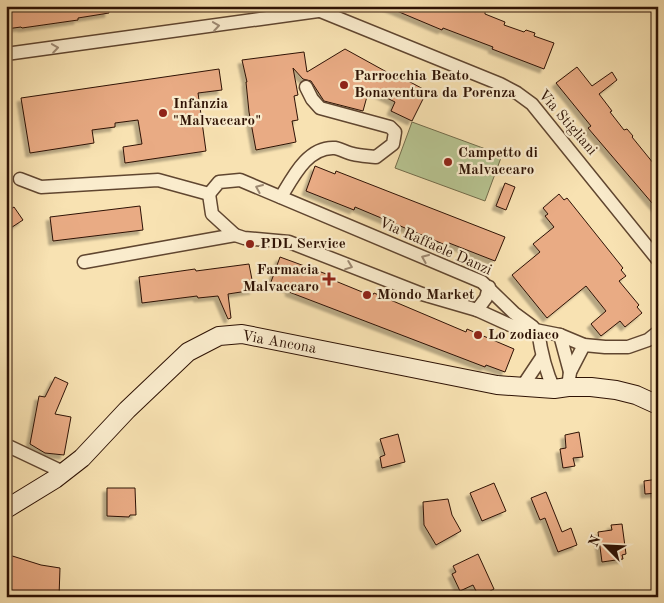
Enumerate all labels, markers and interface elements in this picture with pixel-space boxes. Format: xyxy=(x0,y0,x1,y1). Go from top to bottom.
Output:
one-way arrow xyxy=(211,21,220,31)
one-way arrow xyxy=(51,43,59,54)
place label: Parrocchia Beato Bonaventura da Porenza xyxy=(354,69,516,101)
marker: Parrocchia Beato Bonaventura da Porenza xyxy=(338,79,350,91)
street label: Via Stigliani xyxy=(535,88,599,158)
place label: Infanzia "Malvaccaro" xyxy=(173,97,261,129)
marker: Infanzia "Malvaccaro" xyxy=(157,107,169,119)
place label: Campetto di Malvaccaro xyxy=(458,146,538,178)
marker: Campetto di Malvaccaro xyxy=(442,156,454,168)
one-way arrow xyxy=(255,184,264,195)
street label: Via Raffaele Danzi xyxy=(376,215,494,279)
place label: PDL Service xyxy=(260,237,346,252)
marker: PDL Service xyxy=(244,238,256,250)
one-way arrow xyxy=(421,254,430,265)
one-way arrow xyxy=(345,260,353,270)
place label: Farmacia Malvaccaro xyxy=(243,263,319,295)
marker: Farmacia Malvaccaro xyxy=(323,273,335,285)
place label: Mondo Market xyxy=(377,288,475,303)
marker: Mondo Market xyxy=(361,289,373,301)
place label: Lo zodiaco xyxy=(488,328,559,343)
street label: Via Ancona xyxy=(240,329,318,357)
marker: Lo zodiaco xyxy=(472,329,484,341)
north arrow xyxy=(582,520,632,570)
text: N xyxy=(586,533,604,549)

